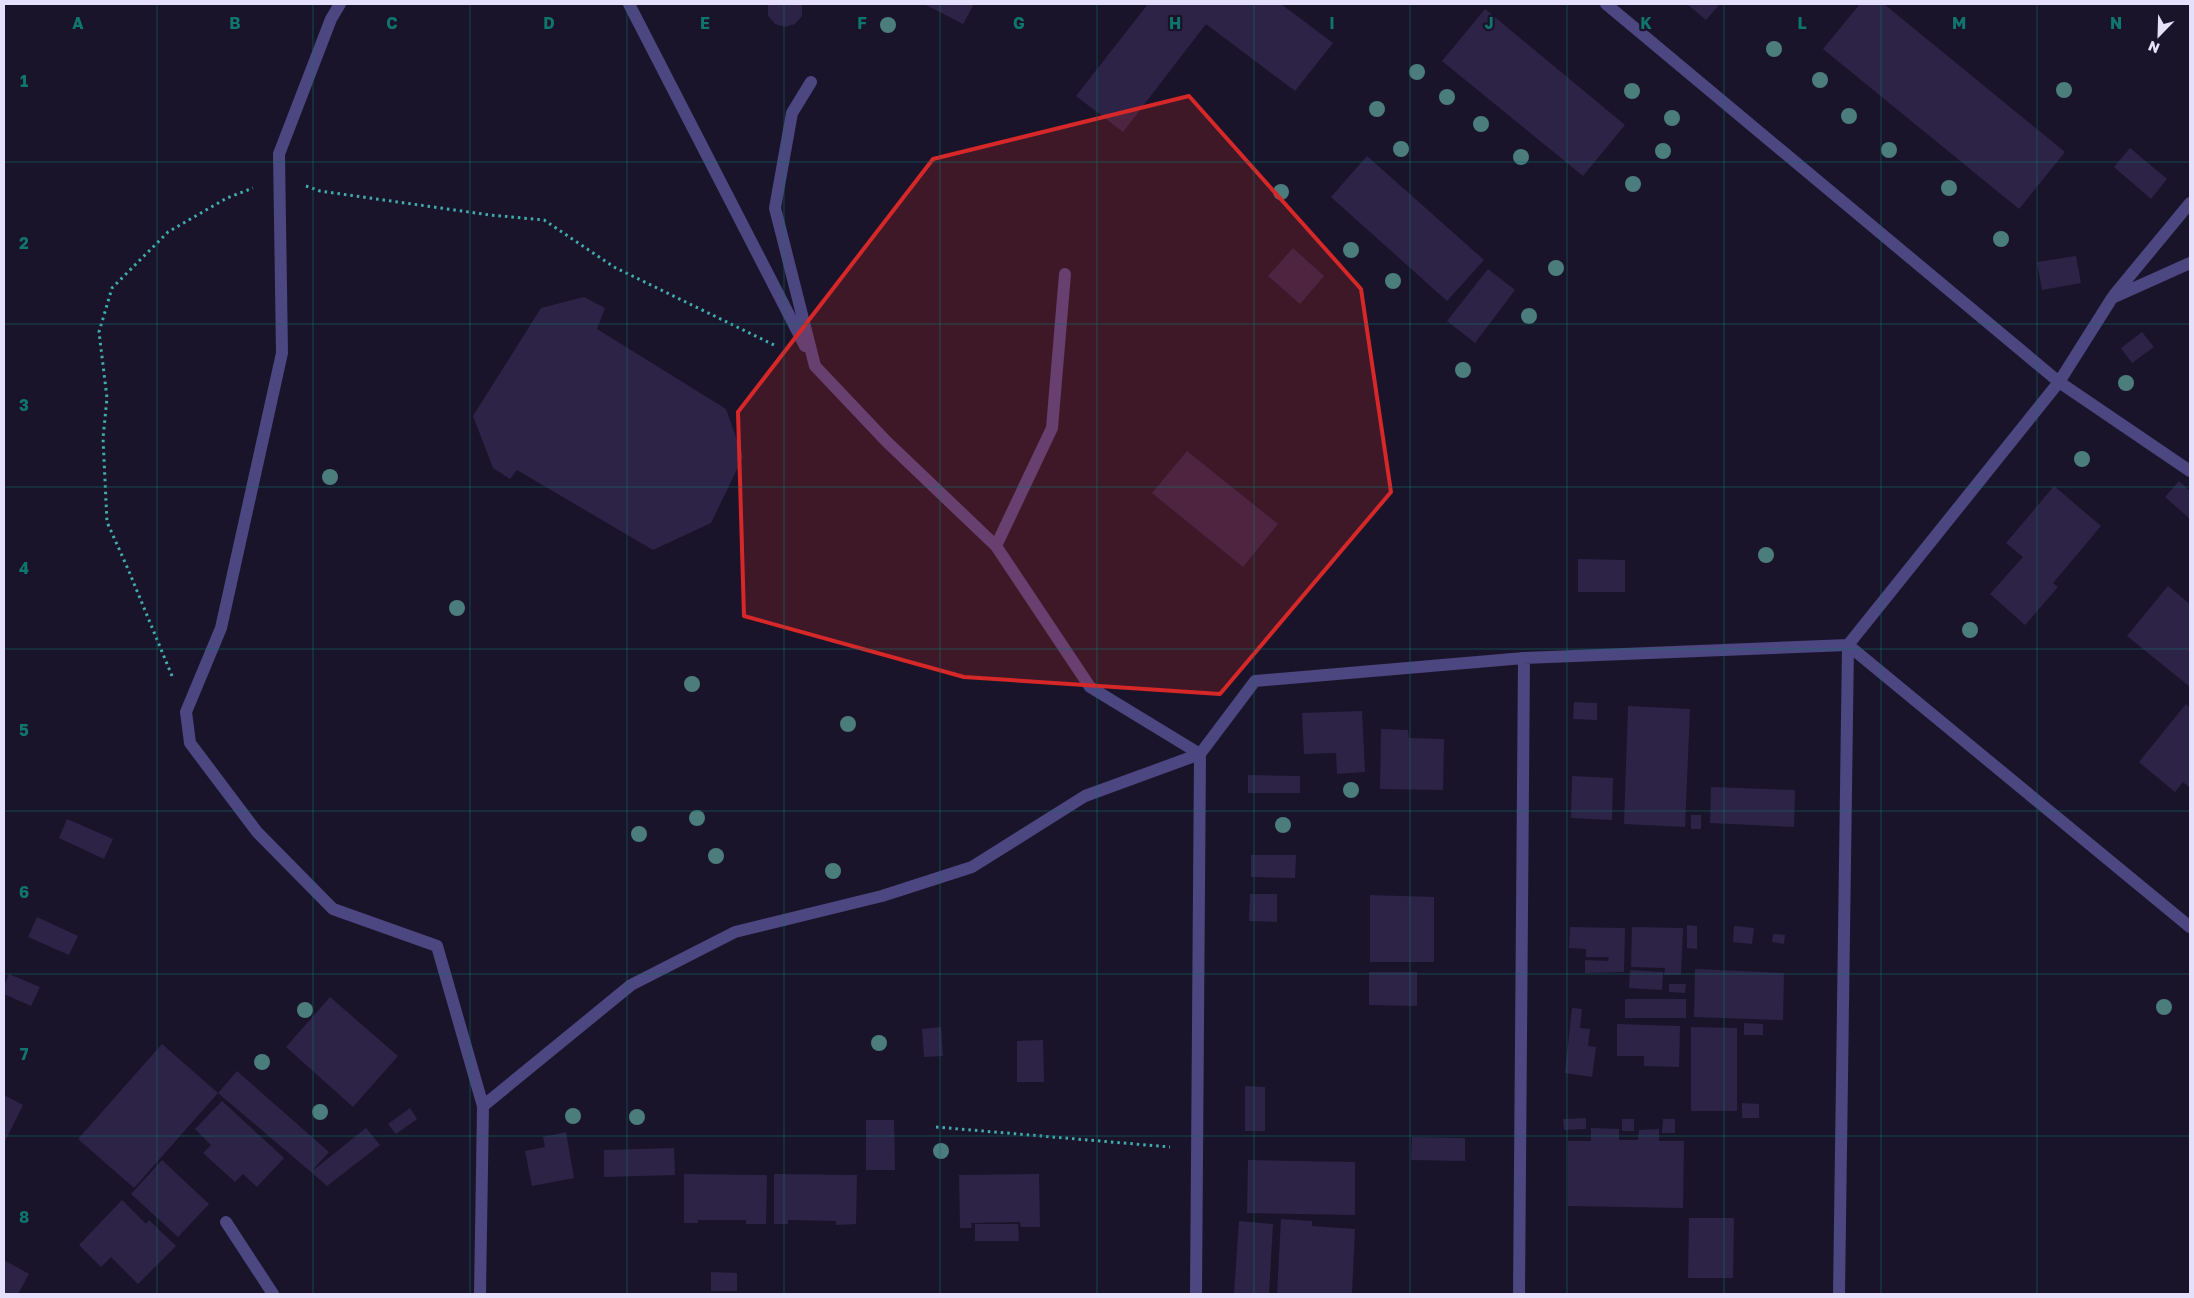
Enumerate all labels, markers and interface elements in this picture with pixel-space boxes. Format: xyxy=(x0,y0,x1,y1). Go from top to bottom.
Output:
north arrow xyxy=(2134,10,2184,60)
text: A xyxy=(72,13,84,33)
text: B xyxy=(229,13,241,33)
text: C xyxy=(386,13,398,33)
text: D xyxy=(543,13,555,33)
text: E xyxy=(700,13,710,33)
text: F xyxy=(857,13,867,33)
text: G xyxy=(1013,13,1025,33)
text: H xyxy=(1169,13,1181,33)
text: I xyxy=(1329,13,1335,33)
text: J xyxy=(1484,13,1494,33)
text: K xyxy=(1640,13,1652,33)
text: L xyxy=(1797,13,1807,33)
text: M xyxy=(1952,13,1966,33)
text: N xyxy=(2110,13,2122,33)
text: N xyxy=(2146,38,2162,57)
text: 1 xyxy=(20,71,28,91)
text: 2 xyxy=(19,233,29,253)
text: 3 xyxy=(19,395,29,415)
text: 4 xyxy=(19,558,29,578)
text: 5 xyxy=(19,720,29,740)
text: 6 xyxy=(19,882,29,902)
text: 7 xyxy=(20,1044,29,1064)
text: 8 xyxy=(19,1207,29,1227)

